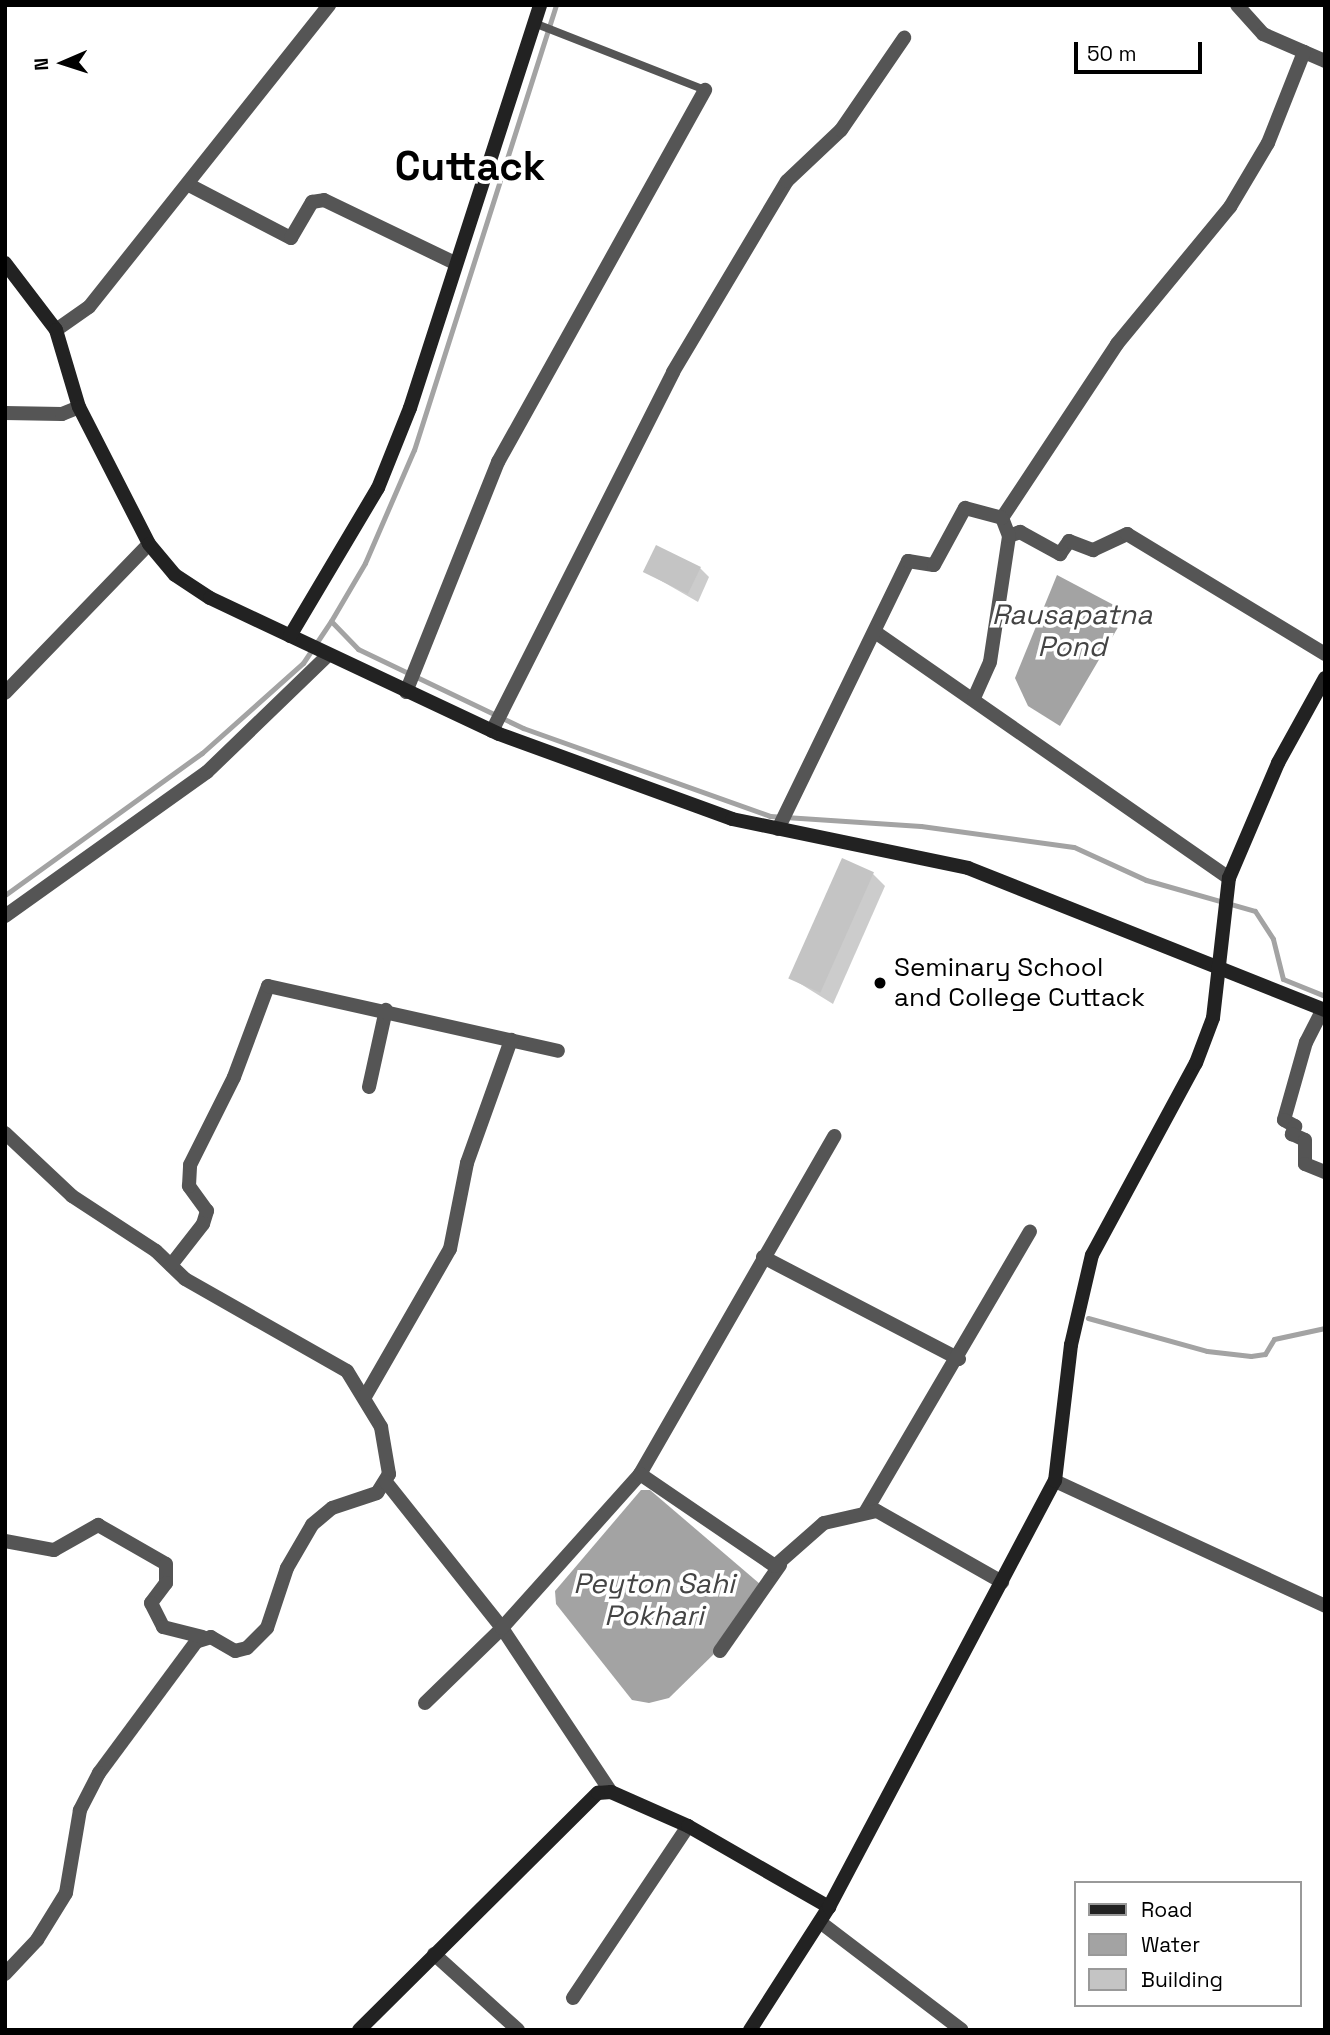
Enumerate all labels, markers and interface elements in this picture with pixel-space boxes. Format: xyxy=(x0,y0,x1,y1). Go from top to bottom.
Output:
north arrow xyxy=(28,28,98,98)
scale bar xyxy=(1078,28,1206,72)
text: 50 m xyxy=(1087,40,1137,67)
text: N xyxy=(29,57,54,71)
district label: Cuttack xyxy=(395,143,545,191)
water label: Rausapatna Pond xyxy=(992,597,1152,663)
place label: Seminary School and College Cuttack xyxy=(894,952,1145,1014)
marker: Seminary School and College Cuttack xyxy=(872,975,888,991)
water label: Peyton Sahi Pokhari xyxy=(573,1566,735,1632)
legend xyxy=(1074,1881,1302,2007)
text: Road xyxy=(1141,1896,1193,1923)
text: Water xyxy=(1141,1931,1200,1958)
text: Building xyxy=(1141,1966,1223,1993)

